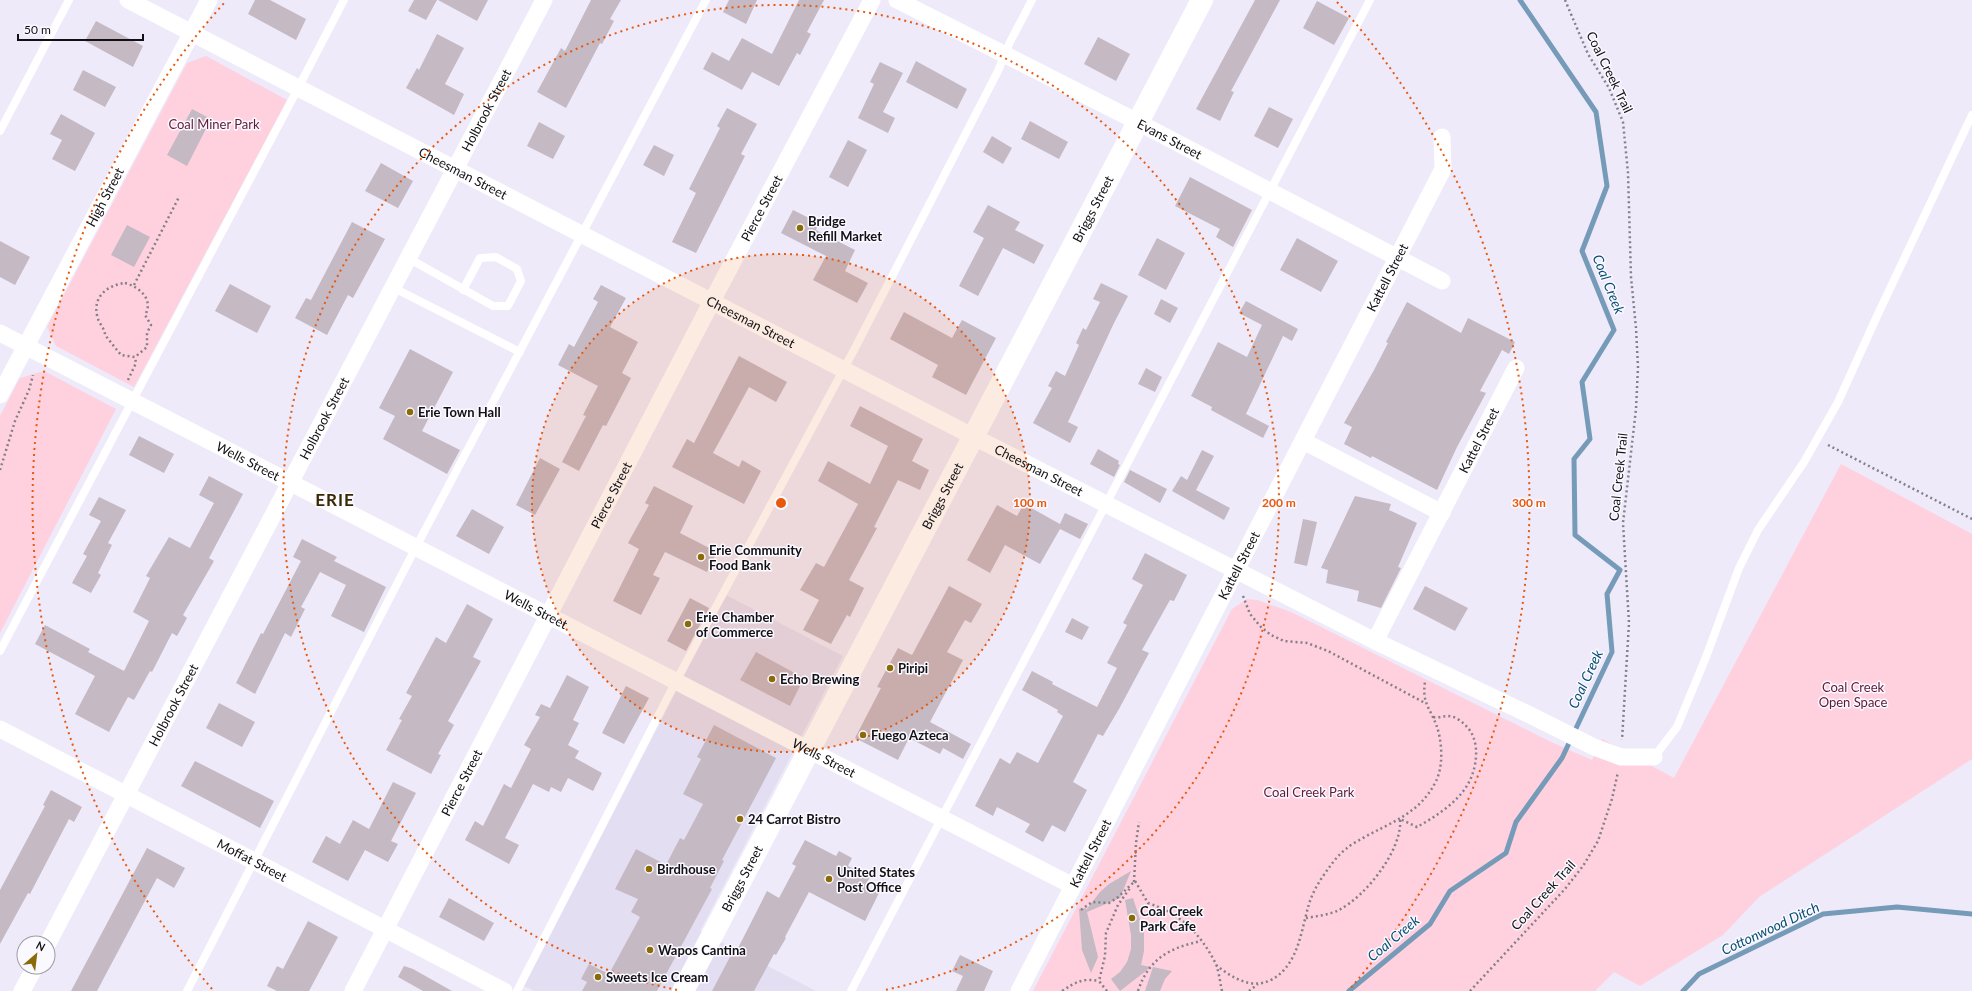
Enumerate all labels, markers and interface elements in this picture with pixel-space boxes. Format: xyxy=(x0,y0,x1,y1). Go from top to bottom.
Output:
scale bar xyxy=(18,16,143,42)
text: 50 m xyxy=(24,22,51,37)
street label: Coal Creek Trail xyxy=(1583,29,1637,115)
street label: Holbrook Street xyxy=(458,66,514,154)
street label: Evans Street xyxy=(1135,115,1205,162)
park label: Coal Miner Park xyxy=(168,116,260,132)
street label: Cheesman Street xyxy=(416,144,510,203)
street label: High Street xyxy=(83,164,127,229)
street label: Pierce Street xyxy=(737,172,786,244)
street label: Briggs Street xyxy=(1069,172,1117,245)
place label: Bridge Refill Market xyxy=(808,213,882,244)
marker: Bridge Refill Market xyxy=(795,223,805,233)
street label: Kattell Street xyxy=(1363,240,1411,314)
water label: Coal Creek xyxy=(1589,252,1629,317)
street label: Cheesman Street xyxy=(704,292,798,351)
street label: Holbrook Street xyxy=(296,374,352,462)
place label: Erie Town Hall xyxy=(418,404,501,420)
street label: Kattel Street xyxy=(1455,405,1502,476)
marker: Erie Town Hall xyxy=(405,407,415,417)
street label: Coal Creek Trail xyxy=(1605,432,1631,522)
street label: Wells Street xyxy=(214,438,283,484)
street label: Cheesman Street xyxy=(992,441,1086,499)
street label: Pierce Street xyxy=(587,459,635,531)
street label: Briggs Street xyxy=(918,460,966,532)
district label: ERIE xyxy=(315,489,355,510)
text: 100 m xyxy=(1013,495,1047,510)
text: 200 m xyxy=(1262,495,1296,510)
text: 300 m xyxy=(1512,495,1546,510)
centre of rings xyxy=(774,496,788,510)
street label: Kattell Street xyxy=(1214,528,1263,602)
place label: Erie Community Food Bank xyxy=(709,542,802,573)
marker: Erie Community Food Bank xyxy=(696,552,706,562)
street label: Wells Street xyxy=(502,586,571,632)
place label: Erie Chamber of Commerce xyxy=(696,609,774,640)
marker: Erie Chamber of Commerce xyxy=(683,619,693,629)
water label: Coal Creek xyxy=(1564,647,1606,711)
place label: Piripi xyxy=(898,660,928,676)
street label: Holbrook Street xyxy=(145,661,202,749)
marker: Piripi xyxy=(885,663,895,673)
place label: Echo Brewing xyxy=(780,671,859,687)
marker: Echo Brewing xyxy=(767,674,777,684)
park label: Coal Creek Open Space xyxy=(1819,679,1887,710)
place label: Fuego Azteca xyxy=(871,727,949,743)
marker: Fuego Azteca xyxy=(858,730,868,740)
street label: Wells Street xyxy=(790,735,859,781)
street label: Pierce Street xyxy=(438,746,486,819)
park label: Coal Creek Park xyxy=(1264,784,1355,800)
place label: 24 Carrot Bistro xyxy=(748,811,841,827)
marker: 24 Carrot Bistro xyxy=(735,814,745,824)
street label: Kattell Street xyxy=(1066,816,1114,890)
street label: Moffat Street xyxy=(214,835,290,885)
street label: Briggs Street xyxy=(718,842,766,914)
street label: Coal Creek Trail xyxy=(1507,857,1579,933)
place label: Birdhouse xyxy=(657,861,716,877)
marker: Birdhouse xyxy=(644,864,654,874)
place label: United States Post Office xyxy=(837,864,915,895)
marker: United States Post Office xyxy=(824,874,834,884)
water label: Cottonwood Ditch xyxy=(1718,898,1822,958)
place label: Coal Creek Park Cafe xyxy=(1140,903,1203,934)
water label: Coal Creek xyxy=(1364,911,1423,965)
marker: Coal Creek Park Cafe xyxy=(1127,913,1137,923)
north arrow xyxy=(16,935,56,975)
text: N xyxy=(34,938,48,953)
place label: Wapos Cantina xyxy=(658,942,746,958)
marker: Wapos Cantina xyxy=(645,945,655,955)
place label: Sweets Ice Cream xyxy=(606,969,708,985)
marker: Sweets Ice Cream xyxy=(593,972,603,982)

